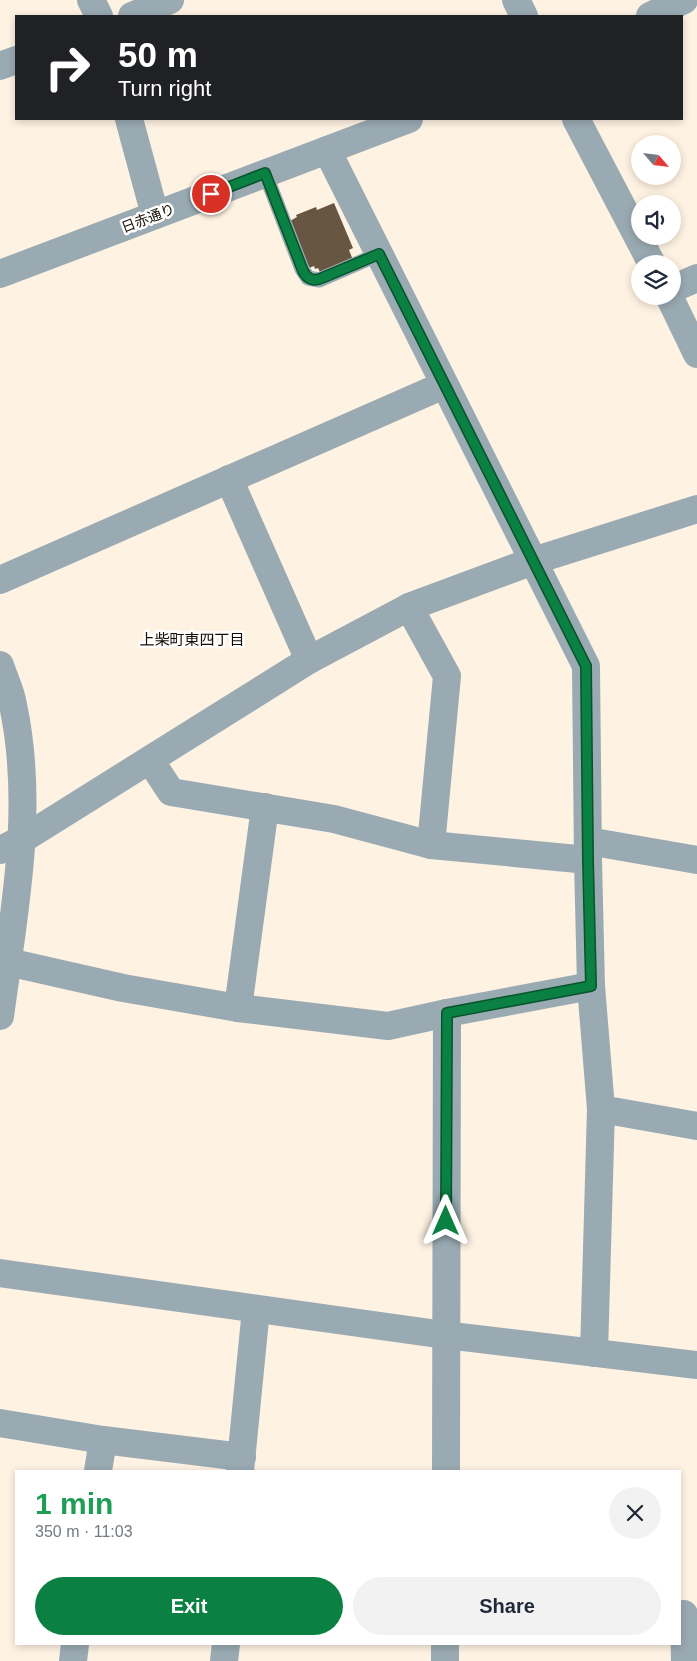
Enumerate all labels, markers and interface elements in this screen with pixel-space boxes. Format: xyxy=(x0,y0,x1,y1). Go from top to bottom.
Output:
icon: right xyxy=(35,35,100,100)
text: 50 m xyxy=(118,35,198,74)
text: Turn right xyxy=(118,76,211,101)
north arrow xyxy=(631,135,681,185)
map controls xyxy=(631,135,681,305)
pin xyxy=(190,173,232,215)
icon: arrive xyxy=(197,180,225,208)
button: sound xyxy=(631,195,681,245)
street label: 日赤通り xyxy=(119,200,177,236)
button: layers xyxy=(631,255,681,305)
district label: 上柴町東四丁目 xyxy=(139,631,245,648)
position arrow xyxy=(419,1194,471,1246)
text: 1 min xyxy=(35,1487,113,1520)
button: close xyxy=(609,1487,661,1539)
text: 350 m · 11:03 xyxy=(35,1523,133,1540)
button: Exit xyxy=(35,1577,343,1635)
button: Share xyxy=(353,1577,661,1635)

